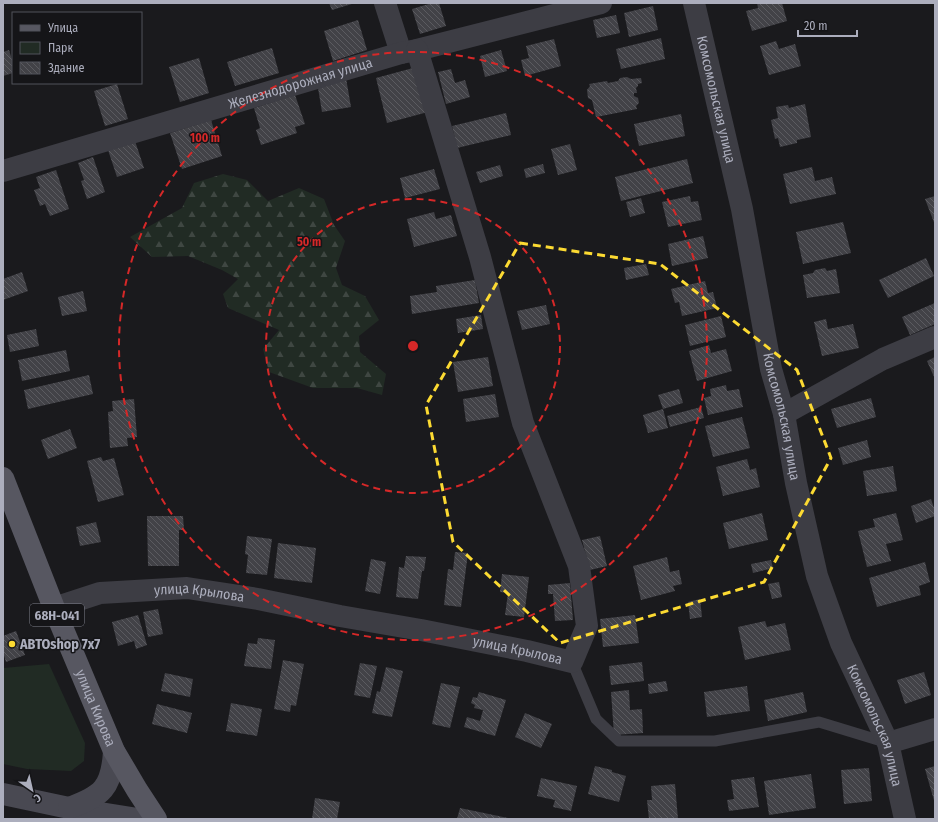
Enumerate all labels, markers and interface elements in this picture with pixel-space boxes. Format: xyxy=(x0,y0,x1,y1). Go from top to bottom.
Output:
legend xyxy=(12,12,142,84)
scale bar xyxy=(798,12,857,38)
text: 20 m xyxy=(804,19,828,33)
text: Улица xyxy=(47,21,78,35)
street label: Комсомольская улица xyxy=(693,34,739,165)
text: Парк xyxy=(48,41,74,55)
street label: Железнодорожная улица xyxy=(226,54,375,113)
text: Здание xyxy=(48,61,84,75)
text: 100 m xyxy=(190,131,220,145)
text: 50 m xyxy=(297,235,321,249)
centre of rings xyxy=(406,339,420,353)
street label: Комсомольская улица xyxy=(759,352,803,482)
street label: улица Крылова xyxy=(154,580,246,606)
road number: 68Н-041 xyxy=(30,604,84,626)
street label: улица Крылова xyxy=(471,632,564,668)
place label: АВТОshop 7x7 xyxy=(19,636,100,653)
marker: АВТОshop 7x7 xyxy=(7,639,17,649)
street label: Комсомольская улица xyxy=(843,662,905,788)
street label: улица Кирова xyxy=(72,667,119,749)
north arrow xyxy=(12,770,52,810)
text: С xyxy=(31,791,43,805)

